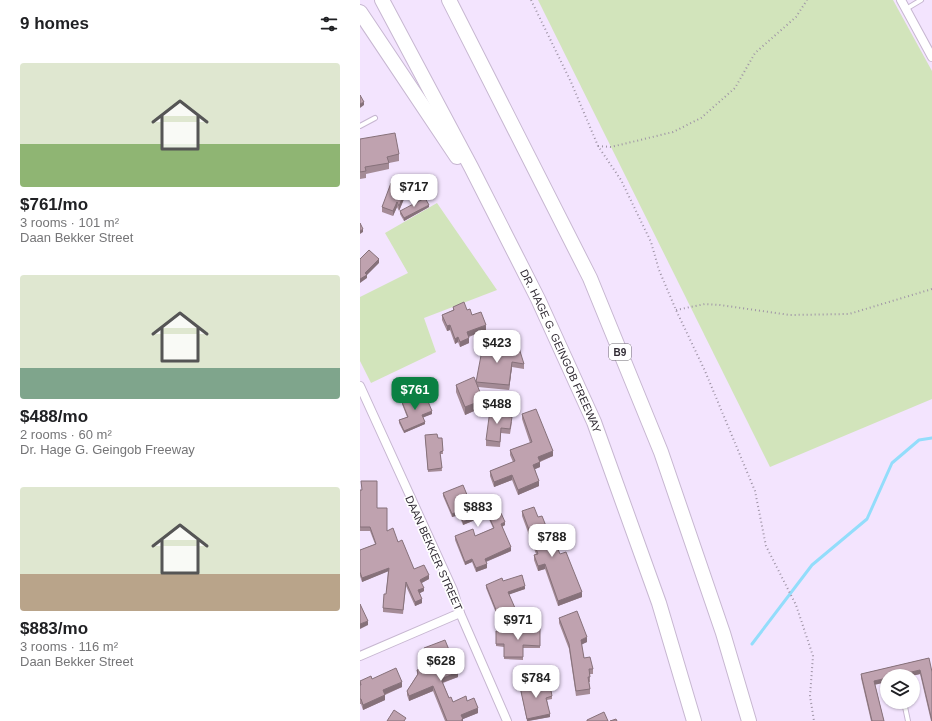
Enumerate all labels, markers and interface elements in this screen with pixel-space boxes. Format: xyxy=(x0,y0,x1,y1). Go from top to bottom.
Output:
icon: filters xyxy=(318,13,340,35)
text: 9 homes xyxy=(20,14,89,33)
icon: home xyxy=(144,89,216,161)
pin: $717 xyxy=(390,174,438,208)
text: $717 xyxy=(400,179,428,194)
text: $761/mo xyxy=(20,195,88,214)
text: 3 rooms · 101 m² xyxy=(20,215,119,230)
text: Daan Bekker Street xyxy=(20,230,133,245)
street label: DR. HAGE G. GEINGOB FREEWAY xyxy=(518,267,604,435)
icon: home xyxy=(144,301,216,373)
pin: $423 xyxy=(473,330,521,364)
text: $423 xyxy=(483,335,511,350)
road number: B9 xyxy=(609,344,631,360)
pin: $761 xyxy=(391,377,439,411)
text: $761 xyxy=(401,382,429,397)
pin: $488 xyxy=(473,391,521,425)
text: $488 xyxy=(483,396,511,411)
text: $488/mo xyxy=(20,407,88,426)
text: 2 rooms · 60 m² xyxy=(20,427,112,442)
text: Dr. Hage G. Geingob Freeway xyxy=(20,442,195,457)
street label: DAAN BEKKER STREET xyxy=(403,494,465,613)
pin: $883 xyxy=(454,494,502,528)
text: $883 xyxy=(464,499,492,514)
icon: home xyxy=(144,513,216,585)
pin: $788 xyxy=(528,524,576,558)
text: $788 xyxy=(538,529,566,544)
pin: $971 xyxy=(494,607,542,641)
text: $971 xyxy=(504,612,532,627)
text: $883/mo xyxy=(20,619,88,638)
text: 3 rooms · 116 m² xyxy=(20,639,118,654)
pin: $628 xyxy=(417,648,465,682)
text: $628 xyxy=(427,653,455,668)
text: Daan Bekker Street xyxy=(20,654,133,669)
pin: $784 xyxy=(512,665,560,699)
map controls xyxy=(880,669,920,709)
button: layers xyxy=(880,669,920,709)
text: $784 xyxy=(522,670,550,685)

